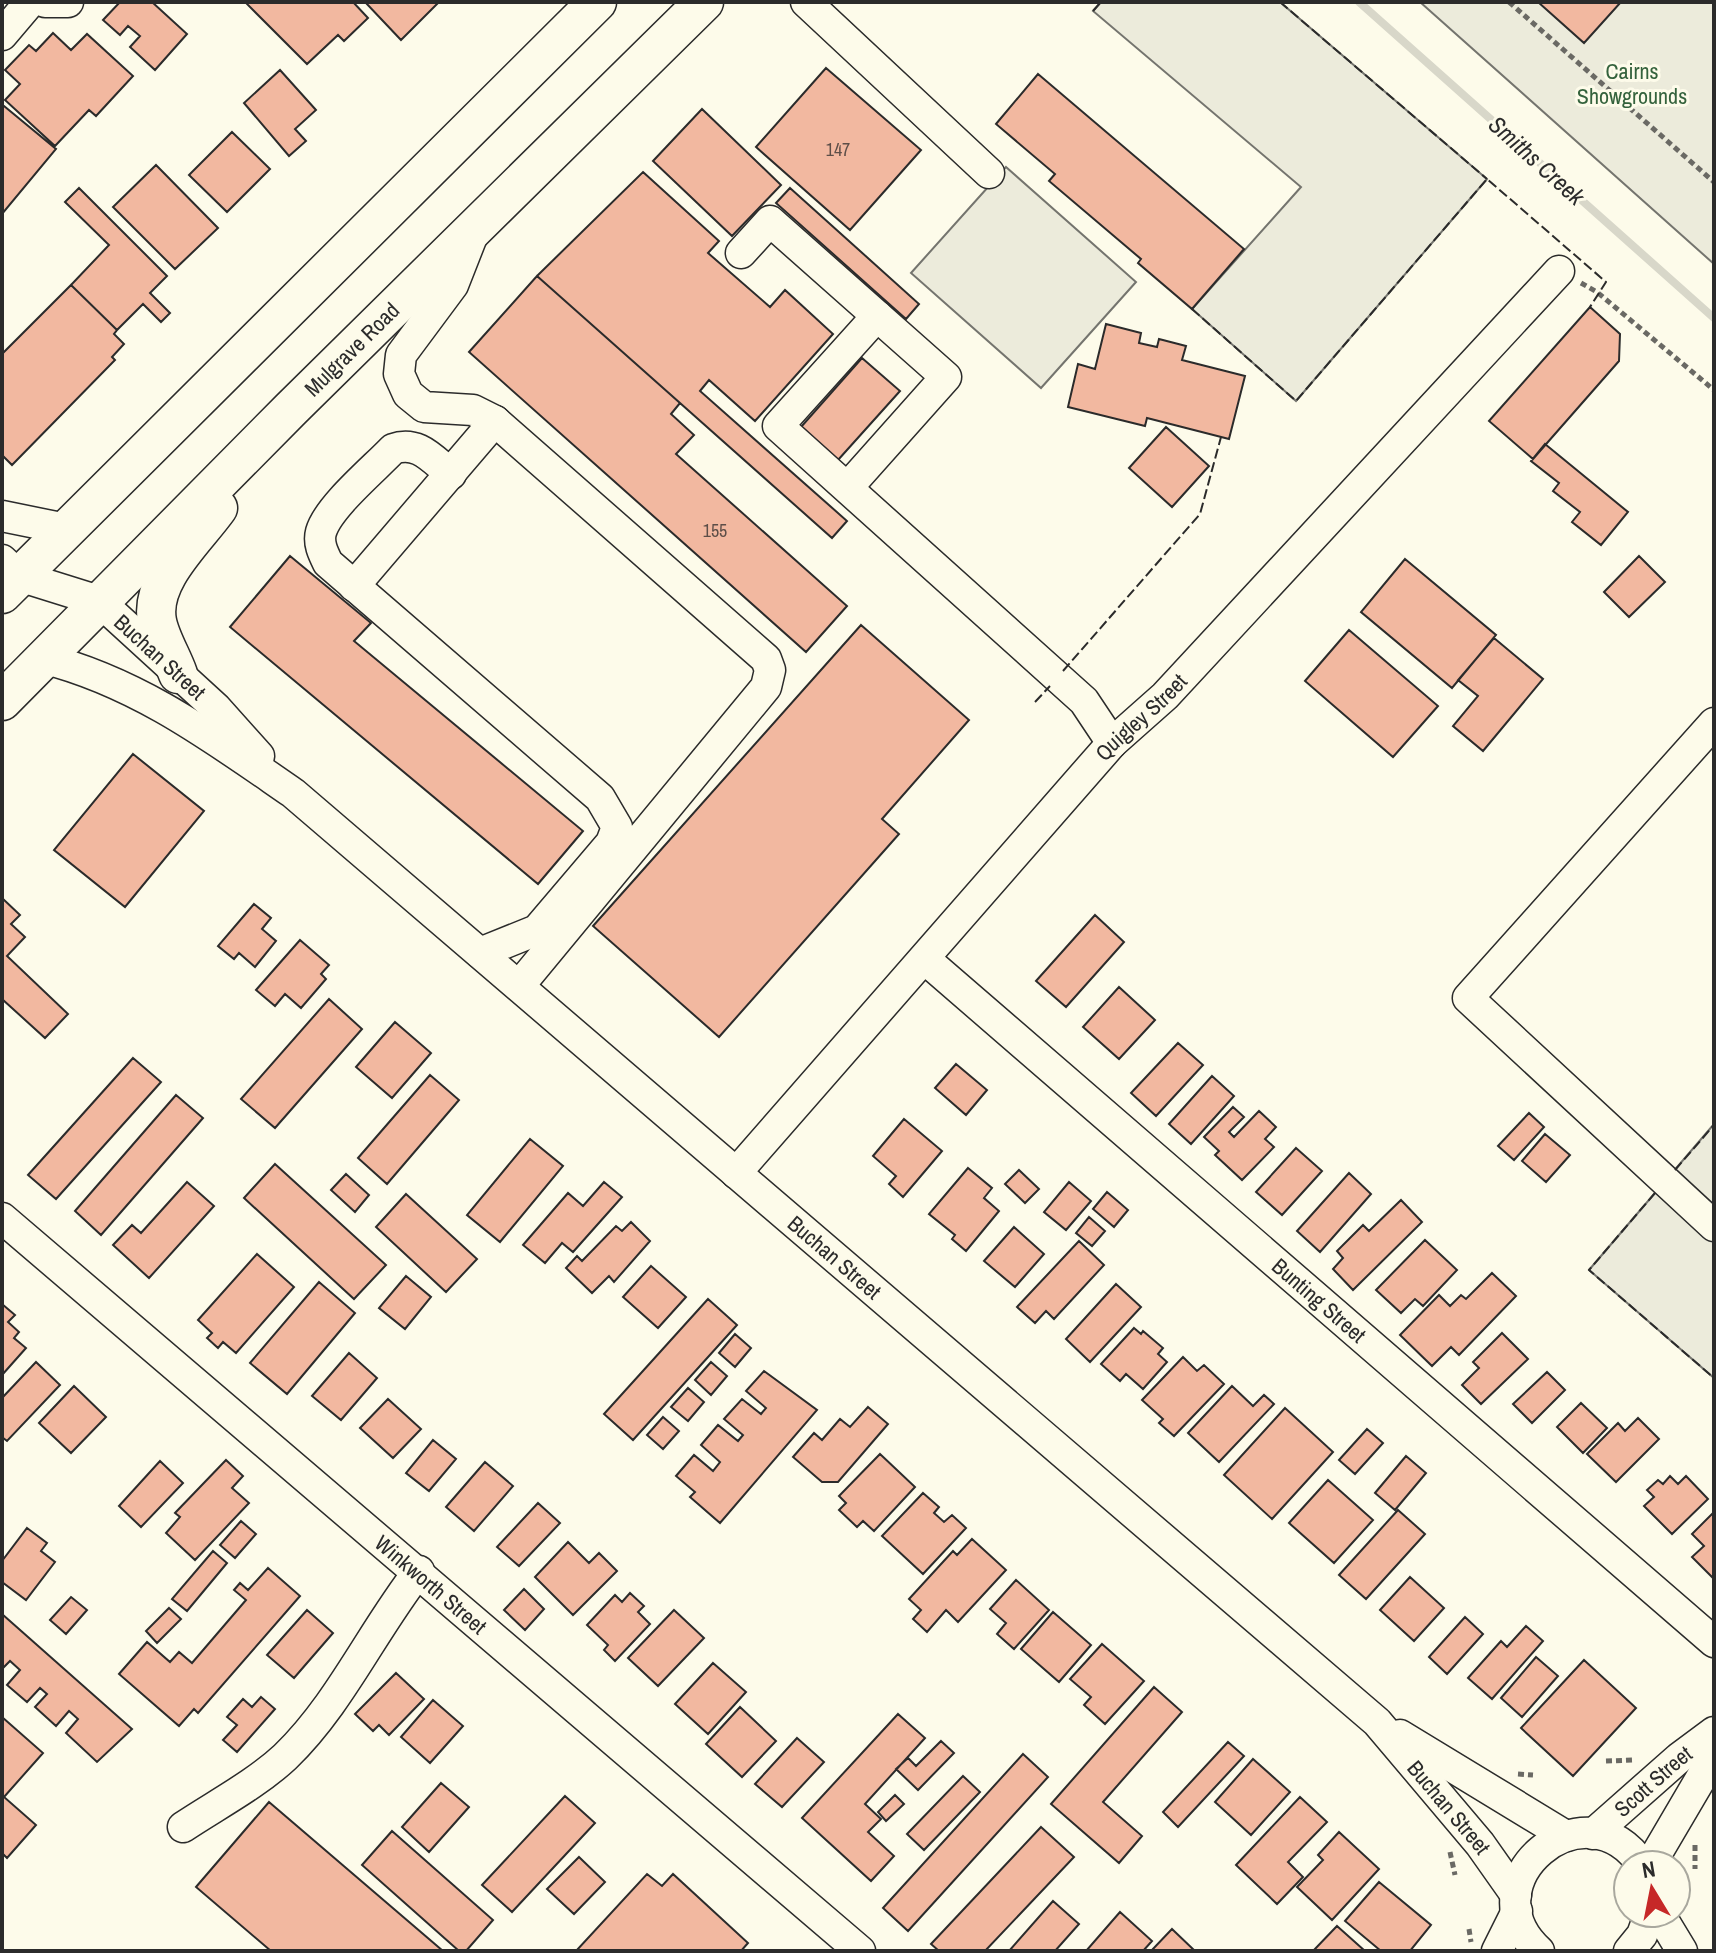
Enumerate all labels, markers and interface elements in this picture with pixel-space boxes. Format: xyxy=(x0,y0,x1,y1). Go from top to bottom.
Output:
park label: Cairns Showgrounds xyxy=(1577,56,1687,111)
water label: Smiths Creek xyxy=(1482,108,1593,213)
house number: 147 xyxy=(826,137,850,162)
street label: Mulgrave Road xyxy=(298,296,406,403)
house number: 155 xyxy=(703,518,727,543)
street label: Buchan Street xyxy=(108,607,213,707)
street label: Quigley Street xyxy=(1088,667,1193,767)
street label: Buchan Street xyxy=(781,1209,888,1306)
street label: Bunting Street xyxy=(1266,1251,1373,1349)
street label: Winkworth Street xyxy=(368,1528,493,1641)
street label: Scott Street xyxy=(1608,1739,1698,1824)
street label: Buchan Street xyxy=(1401,1754,1498,1860)
north arrow xyxy=(1612,1849,1692,1929)
text: N xyxy=(1640,1853,1658,1885)

